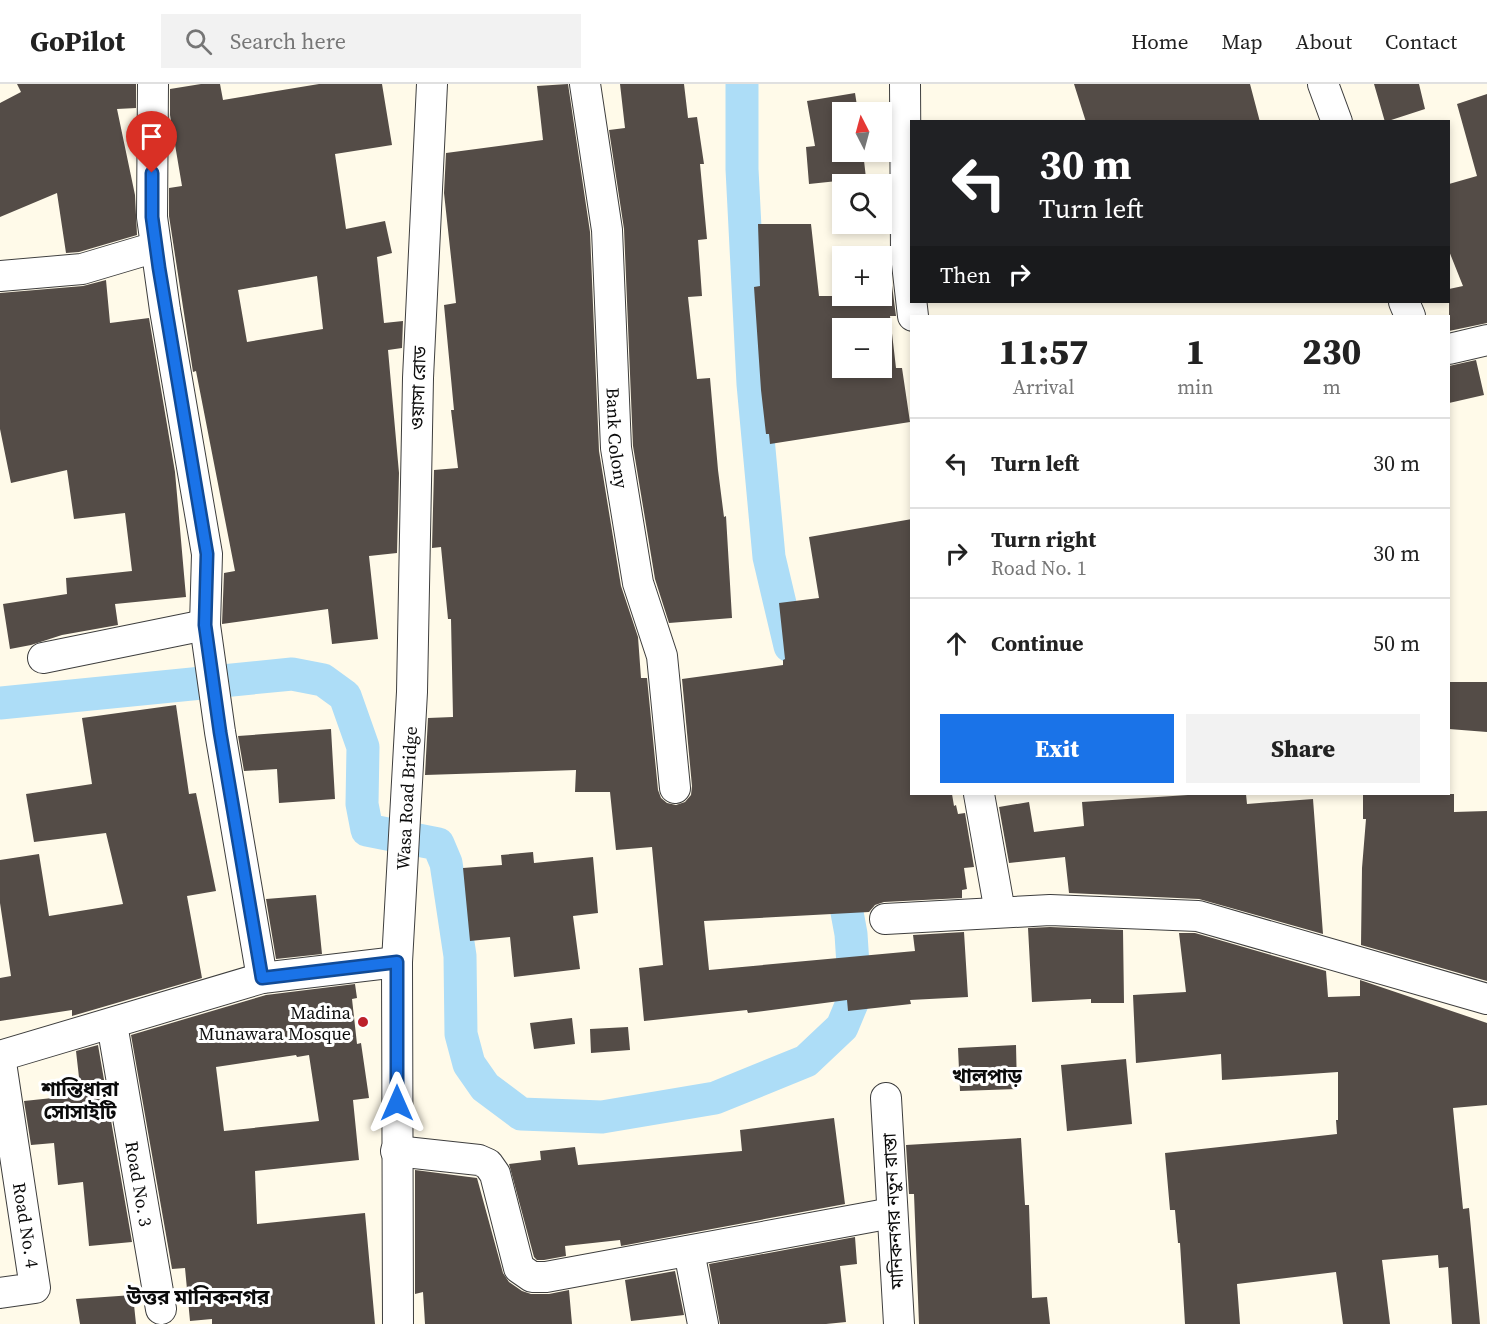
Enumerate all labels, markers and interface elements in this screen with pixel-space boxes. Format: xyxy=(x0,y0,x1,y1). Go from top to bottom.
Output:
search box xyxy=(161,14,581,68)
text: GoPilot xyxy=(30,22,125,60)
icon: search xyxy=(182,25,215,58)
text: Search here xyxy=(230,26,346,56)
text: Home xyxy=(1131,27,1189,56)
text: Map xyxy=(1222,27,1263,56)
text: About xyxy=(1296,27,1352,56)
text: Contact xyxy=(1385,27,1457,56)
north arrow xyxy=(832,102,892,162)
map controls xyxy=(832,102,892,378)
pin xyxy=(126,111,177,173)
icon: arrive xyxy=(135,120,168,153)
text: 30 m xyxy=(1039,135,1132,193)
icon: left xyxy=(940,144,1018,222)
button: search xyxy=(832,174,892,234)
text: Turn left xyxy=(1039,190,1143,227)
button: + xyxy=(832,246,892,306)
icon: right xyxy=(1003,258,1036,291)
text: Then xyxy=(940,260,991,290)
button: − xyxy=(832,318,892,378)
text: 11:57 xyxy=(999,327,1089,376)
text: 1 xyxy=(1185,327,1205,376)
text: 230 xyxy=(1302,327,1361,376)
street label: ওয়াসা রোড xyxy=(404,345,432,431)
text: Arrival xyxy=(1013,373,1075,401)
text: min xyxy=(1177,373,1213,401)
text: m xyxy=(1323,373,1341,401)
street label: Bank Colony xyxy=(601,387,635,491)
icon: left xyxy=(940,447,973,480)
text: Turn left xyxy=(991,448,1079,478)
text: 30 m xyxy=(1373,448,1420,478)
text: Turn right xyxy=(991,524,1096,554)
icon: right xyxy=(940,537,973,570)
text: 30 m xyxy=(1373,538,1420,568)
text: Road No. 1 xyxy=(991,554,1087,582)
icon: ahead xyxy=(940,627,973,660)
text: Continue xyxy=(991,628,1084,658)
text: 50 m xyxy=(1373,628,1420,658)
button: Exit xyxy=(940,714,1174,783)
button: Share xyxy=(1186,714,1420,783)
street label: Wasa Road Bridge xyxy=(390,726,423,871)
place label: Madina Munawara Mosque xyxy=(199,1000,352,1046)
marker: Madina Munawara Mosque xyxy=(356,1015,370,1029)
district label: খালপাড় xyxy=(952,1062,1023,1090)
position arrow xyxy=(365,1071,429,1135)
district label: শান্তিধারা সোসাইটি xyxy=(40,1075,119,1126)
street label: মানিকনগর নতুন রাস্তা xyxy=(876,1132,910,1291)
street label: Road No. 3 xyxy=(120,1139,159,1228)
street label: Road No. 4 xyxy=(7,1181,45,1269)
district label: উত্তর মানিকনগর xyxy=(126,1282,270,1311)

